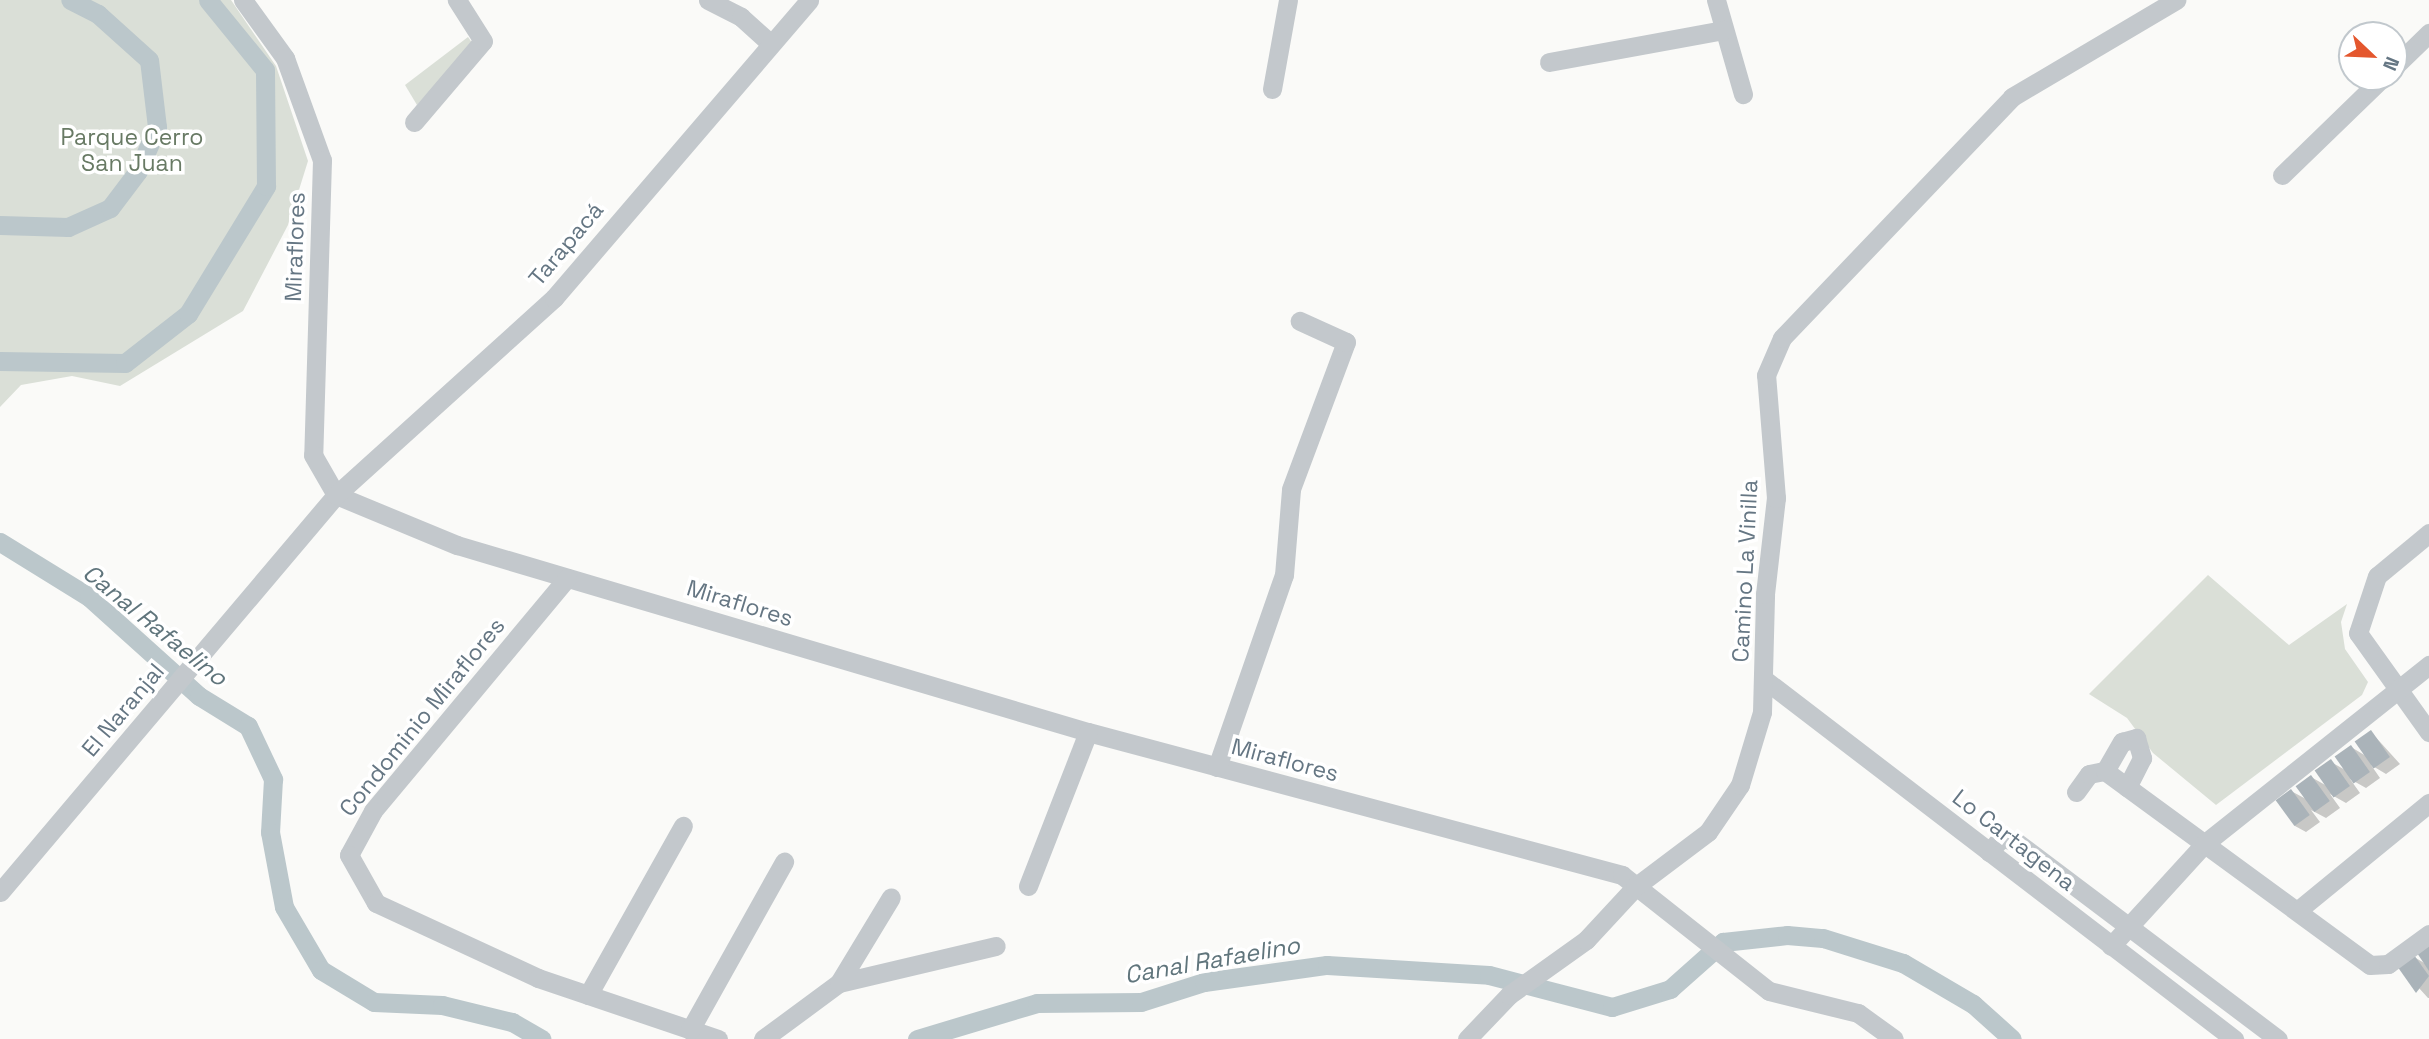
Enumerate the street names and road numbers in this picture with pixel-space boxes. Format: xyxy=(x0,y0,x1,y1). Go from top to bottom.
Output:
street label: Miraflores xyxy=(279,192,311,302)
street label: Tarapacá xyxy=(523,196,609,292)
street label: Camino La Vinilla xyxy=(1726,479,1764,663)
street label: Miraflores xyxy=(683,574,797,632)
street label: Condominio Miraflores xyxy=(334,612,510,822)
street label: El Naranjal xyxy=(76,658,170,762)
street label: Miraflores xyxy=(1228,732,1342,788)
street label: Lo Cartagena xyxy=(1947,783,2081,897)

